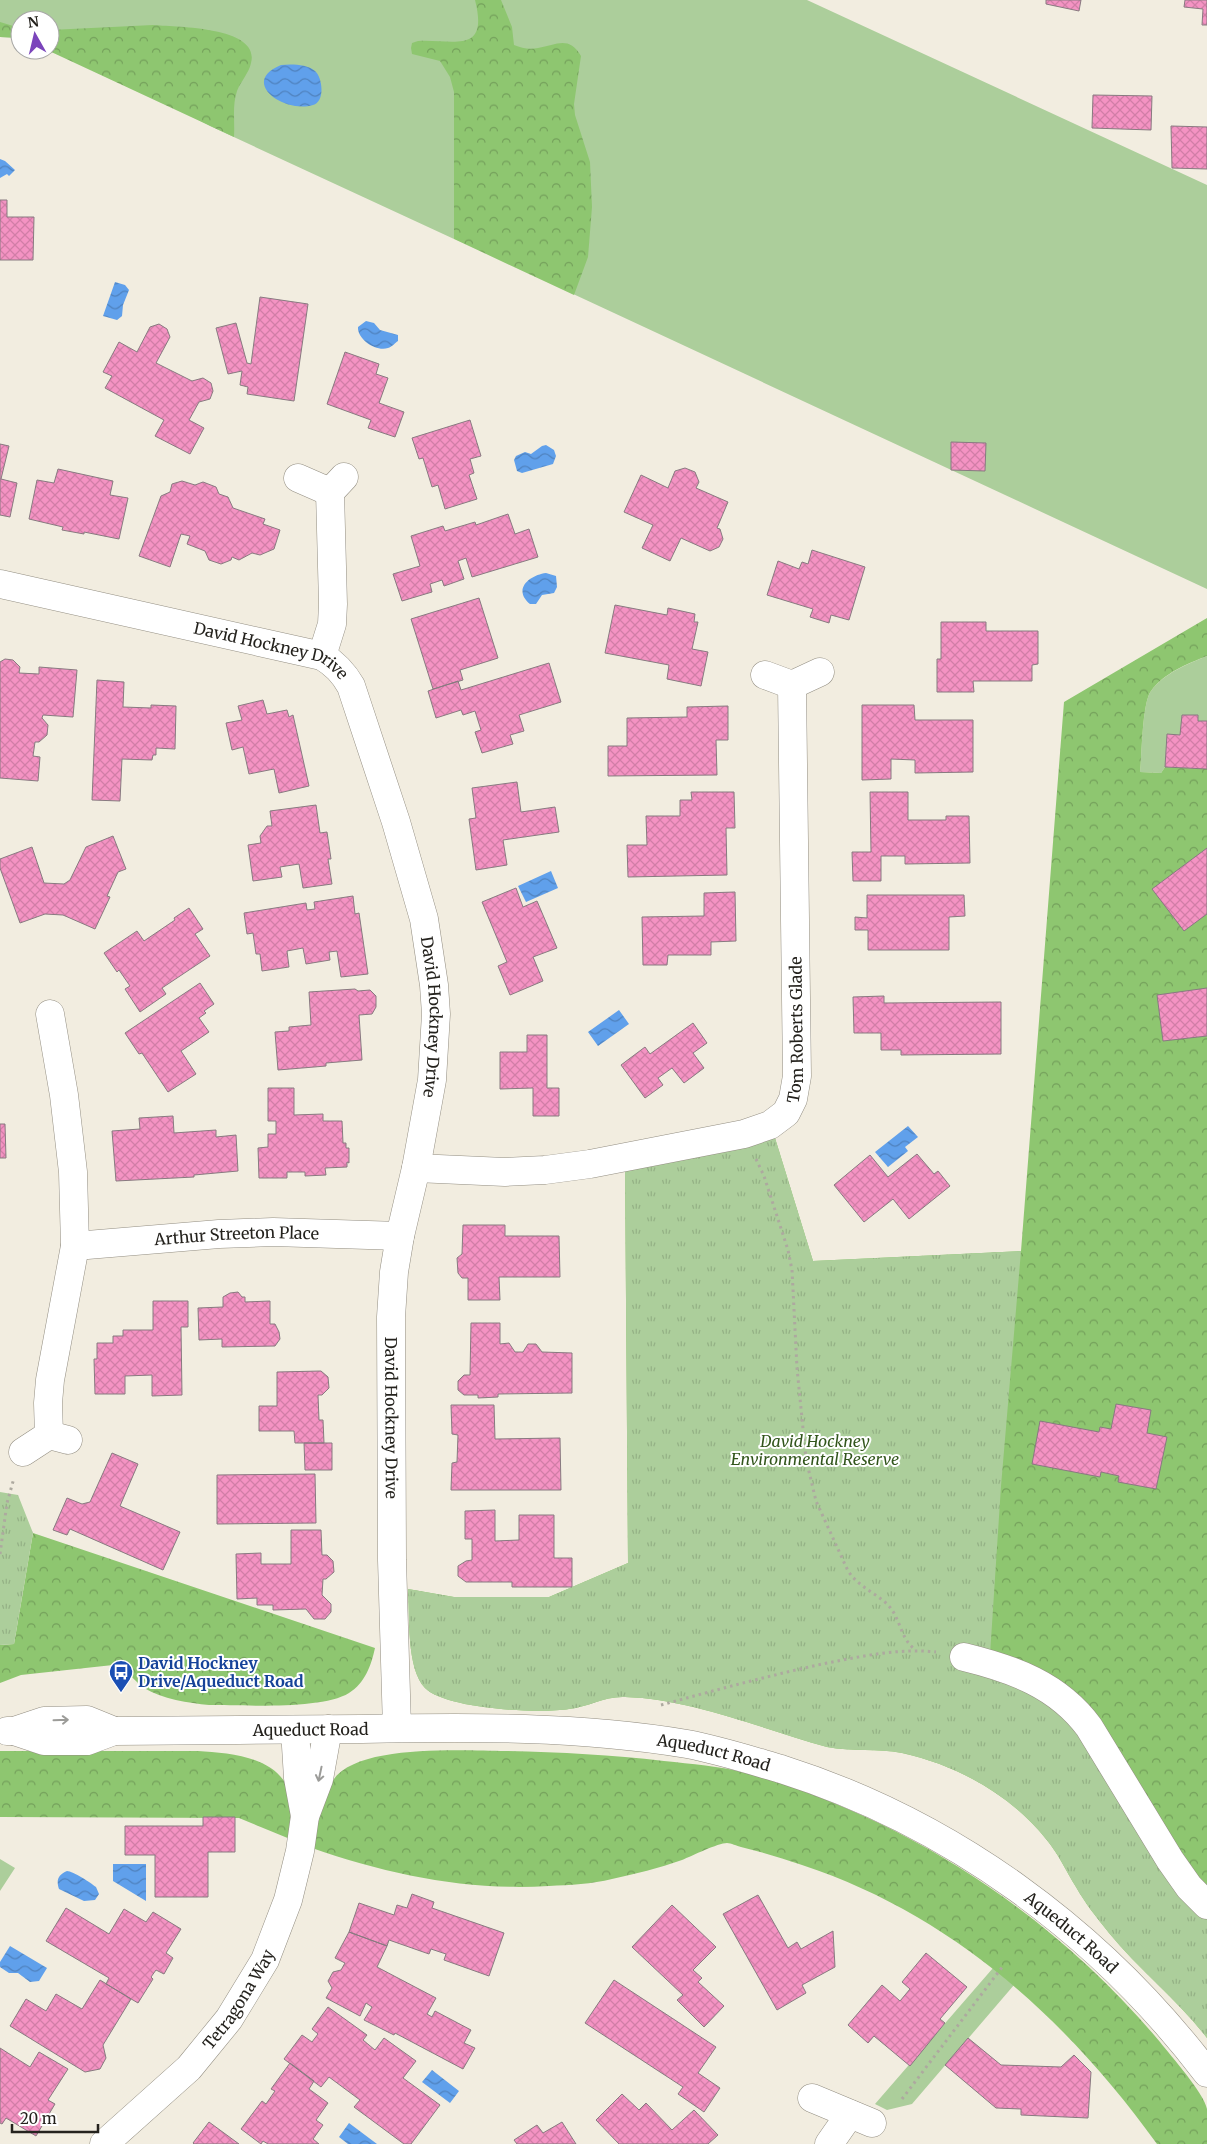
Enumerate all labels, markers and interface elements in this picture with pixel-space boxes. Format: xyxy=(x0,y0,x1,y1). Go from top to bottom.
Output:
north arrow xyxy=(10,10,60,60)
text: N xyxy=(26,12,40,32)
street label: David Hockney Drive xyxy=(192,618,353,683)
street label: David Hockney Drive xyxy=(417,935,446,1099)
street label: Tom Roberts Glade xyxy=(782,956,807,1105)
street label: Arthur Streeton Place xyxy=(152,1222,319,1249)
street label: David Hockney Drive xyxy=(381,1337,402,1499)
park label: David Hockney Environmental Reserve xyxy=(731,1431,899,1469)
place label: David Hockney Drive/Aqueduct Road xyxy=(138,1653,304,1691)
bus stop icon: David Hockney Drive/Aqueduct Road xyxy=(108,1659,134,1693)
one-way arrow xyxy=(53,1716,69,1725)
street label: Aqueduct Road xyxy=(252,1719,369,1740)
street label: Aqueduct Road xyxy=(655,1729,773,1775)
one-way arrow xyxy=(315,1765,324,1781)
street label: Aqueduct Road xyxy=(1020,1886,1122,1977)
street label: Tetragona Way xyxy=(198,1946,278,2053)
scale bar xyxy=(12,2102,99,2134)
text: 20 m xyxy=(20,2109,57,2128)

